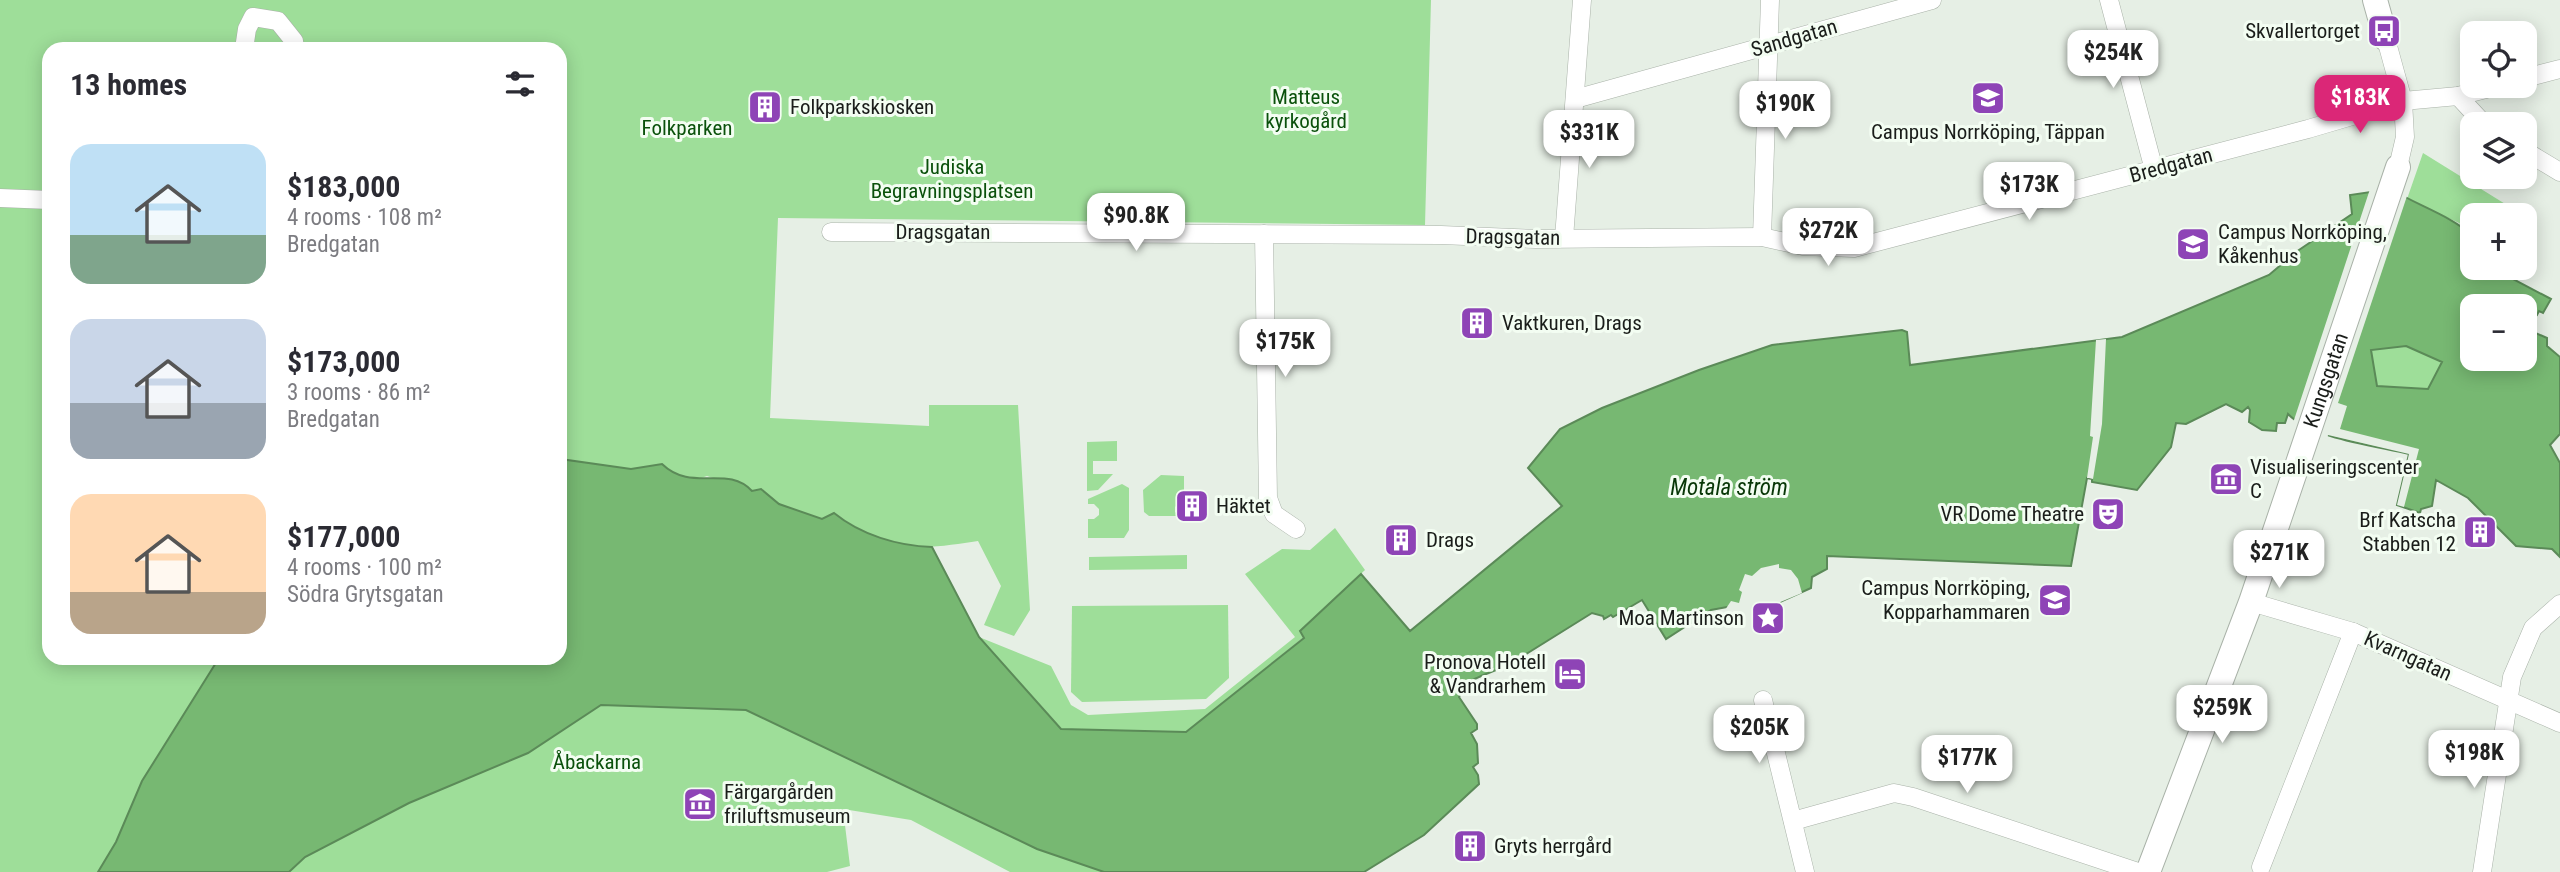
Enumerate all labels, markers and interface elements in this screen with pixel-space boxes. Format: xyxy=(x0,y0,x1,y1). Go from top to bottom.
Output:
bus stop icon: Skvallertorget xyxy=(2365,12,2403,50)
street label: Sandgatan xyxy=(1748,14,1840,62)
place label: Skvallertorget xyxy=(2245,19,2360,43)
map controls xyxy=(2460,21,2537,371)
button: locate xyxy=(2460,21,2537,98)
pin: $254K xyxy=(2064,31,2162,90)
text: $254K xyxy=(2083,39,2143,66)
icon: filters xyxy=(501,65,539,103)
text: 13 homes xyxy=(70,67,187,102)
pin: $183K xyxy=(2311,76,2409,135)
school or university icon: Campus Norrköping, Täppan xyxy=(1969,79,2007,117)
pin: $190K xyxy=(1736,82,1834,141)
text: $183K xyxy=(2330,84,2390,111)
park label: Matteus kyrkogård xyxy=(1265,85,1347,133)
building icon: Folkparkskiosken xyxy=(746,88,784,126)
text: $190K xyxy=(1755,90,1815,117)
place label: Folkparkskiosken xyxy=(790,95,934,119)
pin: $331K xyxy=(1540,110,1638,170)
button: layers xyxy=(2460,112,2537,189)
park label: Folkparken xyxy=(642,116,732,140)
text: $331K xyxy=(1559,119,1619,146)
place label: Campus Norrköping, Täppan xyxy=(1871,120,2105,144)
street label: Bredgatan xyxy=(2127,142,2215,188)
park label: Judiska Begravningsplatsen xyxy=(871,155,1033,203)
pin: $173K xyxy=(1980,162,2078,222)
text: $183,000 xyxy=(287,169,400,204)
text: $173K xyxy=(1999,171,2059,198)
icon: home xyxy=(126,172,210,256)
pin: $90.8K xyxy=(1079,194,1193,253)
text: $90.8K xyxy=(1103,202,1169,229)
button: + xyxy=(2460,203,2537,280)
text: 4 rooms · 108 m² xyxy=(287,204,442,231)
pin: $272K xyxy=(1779,208,1877,268)
text: $272K xyxy=(1798,217,1858,244)
street label: Dragsgatan xyxy=(896,220,990,244)
place label: Campus Norrköping, Kåkenhus xyxy=(2218,220,2387,268)
street label: Dragsgatan xyxy=(1465,224,1561,250)
school or university icon: Campus Norrköping, Kåkenhus xyxy=(2174,225,2212,263)
text: Bredgatan xyxy=(287,231,380,258)
button: − xyxy=(2460,294,2537,371)
building icon: Vaktkuren, Drags xyxy=(1458,304,1496,342)
place label: Vaktkuren, Drags xyxy=(1502,311,1642,335)
pin: $175K xyxy=(1236,320,1334,379)
text: $175K xyxy=(1255,328,1315,355)
street label: Kungsgatan xyxy=(2299,330,2353,431)
text: $173,000 xyxy=(287,344,400,379)
icon: home xyxy=(126,347,210,431)
text: 3 rooms · 86 m² xyxy=(287,379,430,406)
text: Bredgatan xyxy=(287,406,380,433)
place label: Visualiseringscenter C xyxy=(2250,455,2419,503)
museum icon: Visualiseringscenter C xyxy=(2207,460,2245,498)
water label: Motala ström xyxy=(1670,474,1788,501)
building icon: Häktet xyxy=(1173,487,1211,525)
place label: Häktet xyxy=(1216,494,1271,518)
theatre icon: VR Dome Theatre xyxy=(2089,495,2127,533)
place label: VR Dome Theatre xyxy=(1940,502,2084,526)
place label: Brf Katscha Stabben 12 xyxy=(2359,508,2456,556)
building icon: Brf Katscha Stabben 12 xyxy=(2461,513,2499,551)
text: $177,000 xyxy=(287,519,400,554)
building icon: Drags xyxy=(1382,521,1420,559)
icon: home xyxy=(126,522,210,606)
place label: Drags xyxy=(1426,528,1474,552)
pin: $271K xyxy=(2230,530,2328,590)
text: $271K xyxy=(2249,539,2309,566)
text: 4 rooms · 100 m² xyxy=(287,554,442,581)
place label: Campus Norrköping, Kopparhammaren xyxy=(1861,576,2030,624)
text: Södra Grytsgatan xyxy=(287,581,444,608)
school or university icon: Campus Norrköping, Kopparhammaren xyxy=(2036,581,2074,619)
place icon: Moa Martinson xyxy=(1749,599,1787,637)
place label: Moa Martinson xyxy=(1618,606,1744,630)
street label: Kvarngatan xyxy=(2360,626,2456,686)
place label: Pronova Hotell & Vandrarhem xyxy=(1424,650,1546,698)
hotel icon: Pronova Hotell & Vandrarhem xyxy=(1551,655,1589,693)
pin: $259K xyxy=(2173,686,2271,745)
text: $259K xyxy=(2192,694,2252,721)
pin: $205K xyxy=(1710,706,1808,765)
text: $205K xyxy=(1729,714,1789,741)
pin: $198K xyxy=(2425,730,2523,790)
pin: $177K xyxy=(1918,736,2016,795)
text: $198K xyxy=(2444,739,2504,766)
text: $177K xyxy=(1937,744,1997,771)
park label: Åbackarna xyxy=(553,750,641,774)
place label: Färgargården friluftsmuseum xyxy=(724,780,851,828)
museum icon: Färgargården friluftsmuseum xyxy=(681,785,719,823)
building icon: Gryts herrgård xyxy=(1451,827,1489,865)
place label: Gryts herrgård xyxy=(1494,834,1612,858)

